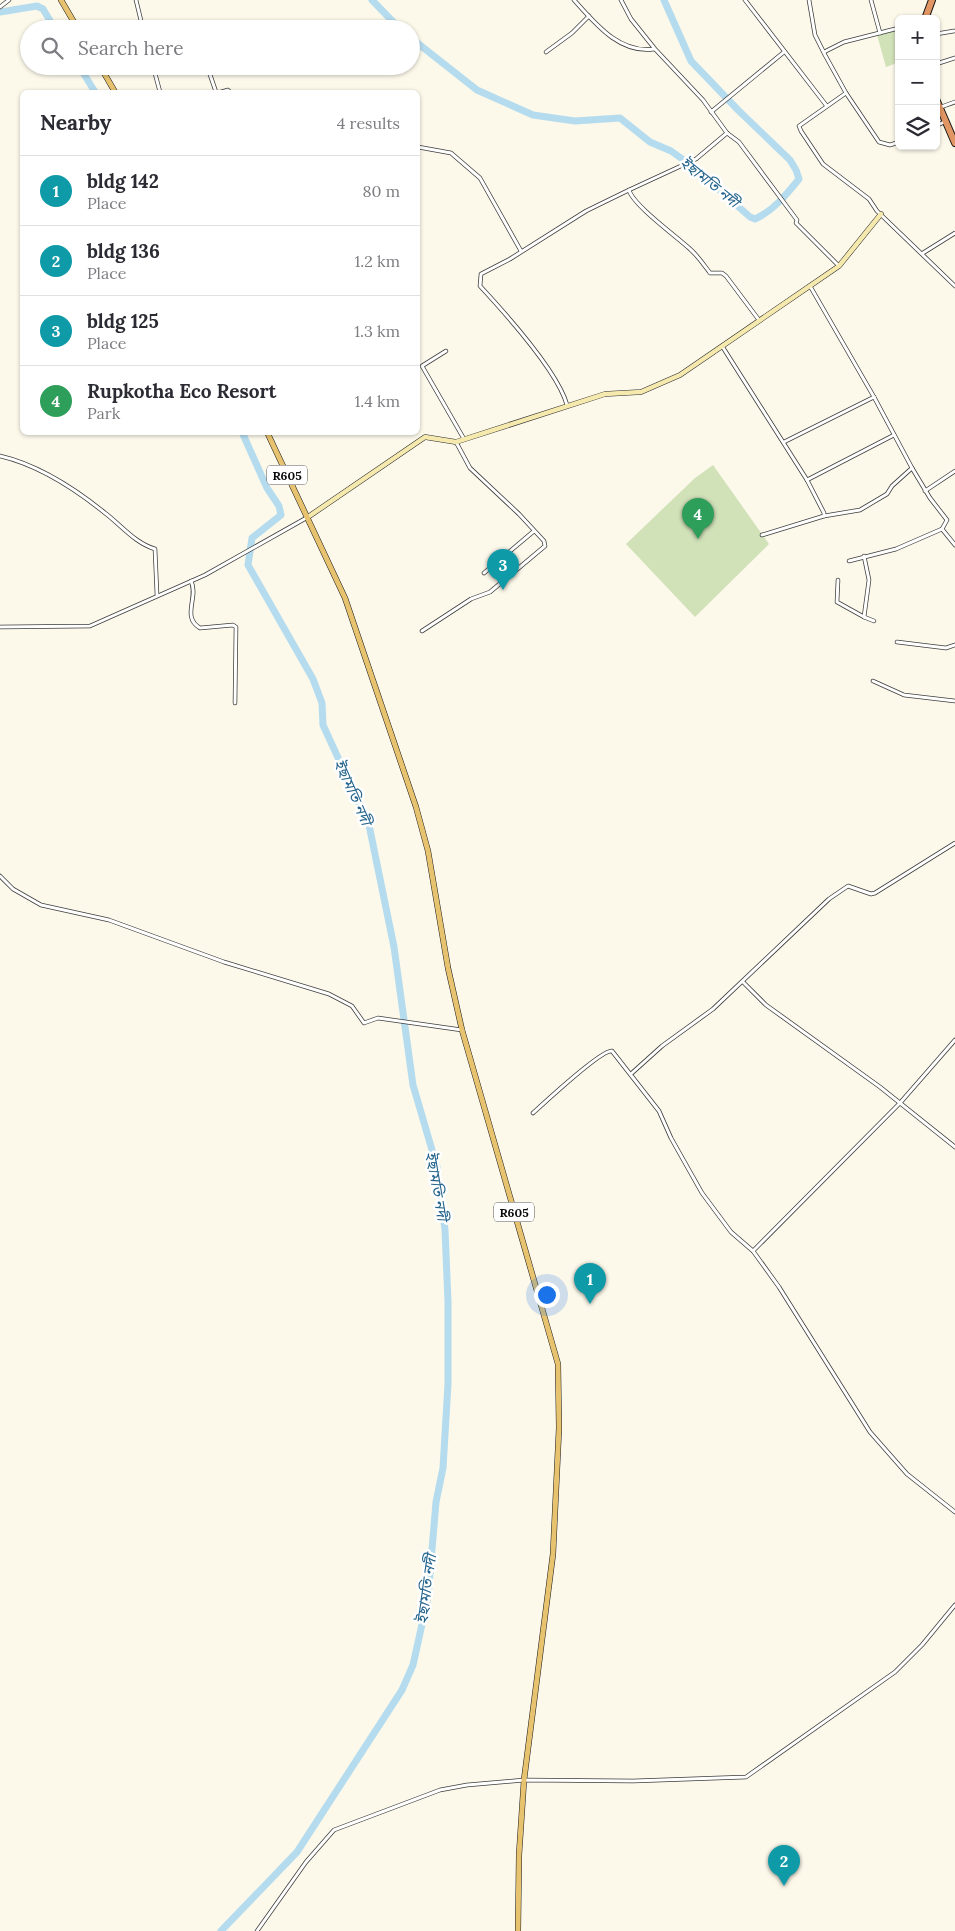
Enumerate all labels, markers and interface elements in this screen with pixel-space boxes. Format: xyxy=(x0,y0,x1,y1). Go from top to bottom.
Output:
map controls xyxy=(895,15,940,150)
button: + xyxy=(895,15,940,60)
search box xyxy=(20,20,420,75)
icon: search xyxy=(38,34,66,62)
text: Search here xyxy=(78,36,184,60)
button: − xyxy=(895,60,940,105)
button: layers xyxy=(895,105,940,150)
text: Nearby xyxy=(40,109,111,136)
text: 4 results xyxy=(337,113,400,133)
water label: ইছামতি নদী xyxy=(677,153,746,213)
text: bldg 142 xyxy=(87,169,159,193)
text: 1 xyxy=(53,181,59,201)
text: 80 m xyxy=(363,181,400,201)
text: Place xyxy=(87,193,126,213)
text: bldg 136 xyxy=(87,239,160,263)
text: 2 xyxy=(52,251,60,271)
text: 1.2 km xyxy=(355,251,400,271)
text: Place xyxy=(87,263,126,283)
text: bldg 125 xyxy=(87,309,159,333)
text: 3 xyxy=(52,321,60,341)
text: 1.3 km xyxy=(354,321,400,341)
text: Place xyxy=(87,333,126,353)
text: Rupkotha Eco Resort xyxy=(87,379,276,403)
text: 4 xyxy=(52,391,60,411)
text: 1.4 km xyxy=(354,391,400,411)
text: Park xyxy=(87,403,120,423)
road number: R605 xyxy=(267,466,307,484)
pin: 4 xyxy=(682,498,714,539)
pin: 3 xyxy=(487,549,519,590)
water label: ইছামতি নদী xyxy=(330,756,377,831)
water label: ইছামতি নদী xyxy=(422,1150,453,1225)
road number: R605 xyxy=(494,1202,534,1222)
pin: 1 xyxy=(574,1263,606,1304)
your location xyxy=(534,1282,560,1308)
water label: ইছামতি নদী xyxy=(412,1550,441,1625)
pin: 2 xyxy=(768,1845,800,1886)

